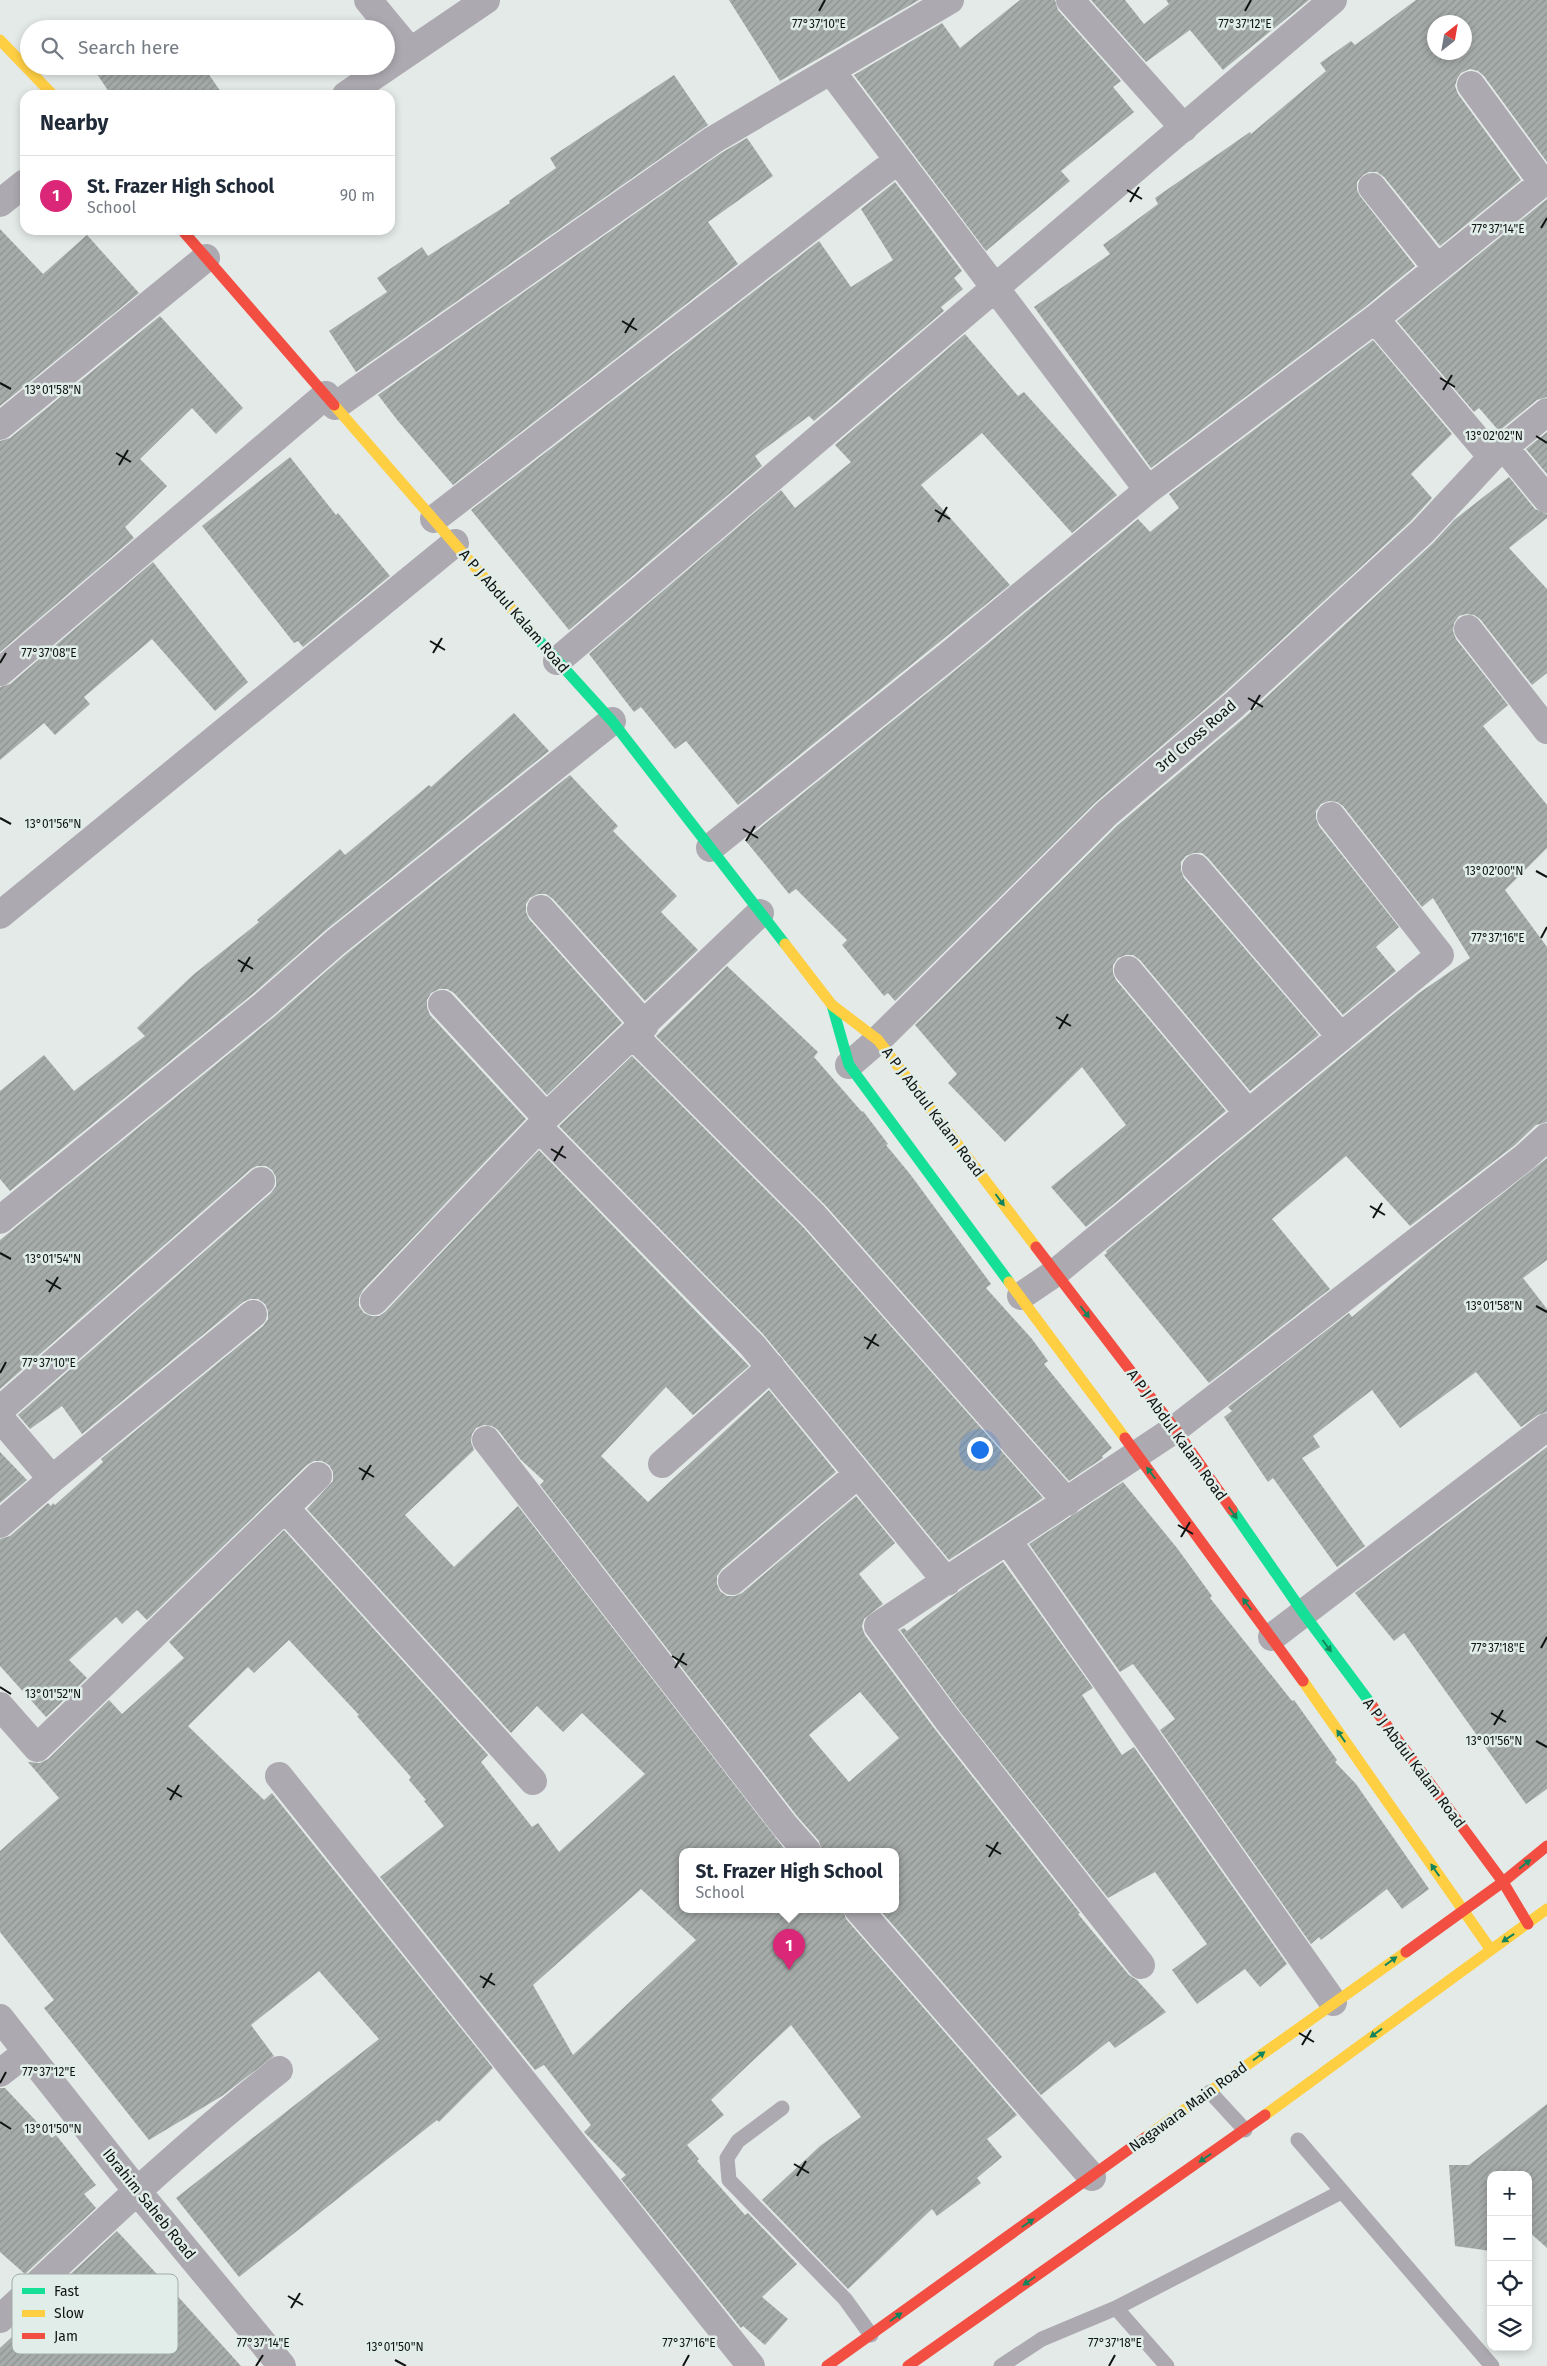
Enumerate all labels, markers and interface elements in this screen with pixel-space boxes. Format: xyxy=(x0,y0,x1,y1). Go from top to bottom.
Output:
north arrow xyxy=(1427,15,1472,60)
text: 77°37'10"E xyxy=(792,17,846,31)
text: 77°37'12"E xyxy=(1218,17,1272,31)
search box xyxy=(20,20,395,75)
icon: search xyxy=(38,34,66,62)
text: Search here xyxy=(78,36,179,59)
text: Nearby xyxy=(40,110,108,136)
text: St. Frazer High School xyxy=(87,175,274,198)
text: 1 xyxy=(52,186,60,205)
text: 90 m xyxy=(340,186,375,205)
text: School xyxy=(87,198,136,217)
text: 77°37'14"E xyxy=(1471,222,1525,236)
text: 13°01'58"N xyxy=(24,383,82,397)
text: 13°02'02"N xyxy=(1465,429,1523,443)
street label: A P J Abdul Kalam Road xyxy=(455,545,573,677)
text: 77°37'08"E xyxy=(21,646,77,660)
street label: 3rd Cross Road xyxy=(1152,696,1240,776)
text: 13°01'56"N xyxy=(25,817,81,831)
text: 13°02'00"N xyxy=(1465,864,1523,878)
text: 77°37'16"E xyxy=(1471,931,1525,945)
street label: A P J Abdul Kalam Road xyxy=(878,1043,988,1181)
one-way arrow xyxy=(994,1193,1005,1206)
text: 13°01'54"N xyxy=(25,1252,81,1266)
text: 13°01'58"N xyxy=(1465,1299,1523,1313)
one-way arrow xyxy=(1079,1305,1090,1318)
text: 77°37'10"E xyxy=(22,1356,76,1370)
street label: A P J Abdul Kalam Road xyxy=(1123,1366,1231,1504)
your location xyxy=(967,1437,993,1463)
one-way arrow xyxy=(1146,1466,1156,1480)
one-way arrow xyxy=(1228,1506,1238,1520)
one-way arrow xyxy=(1242,1598,1253,1611)
one-way arrow xyxy=(1322,1639,1332,1652)
text: 77°37'18"E xyxy=(1471,1641,1525,1655)
text: 13°01'52"N xyxy=(25,1687,81,1701)
street label: A P J Abdul Kalam Road xyxy=(1359,1694,1469,1832)
one-way arrow xyxy=(1336,1730,1346,1743)
text: 13°01'56"N xyxy=(1466,1734,1522,1748)
popup xyxy=(679,1848,899,1913)
one-way arrow xyxy=(1519,1859,1531,1870)
text: St. Frazer High School xyxy=(695,1860,883,1883)
one-way arrow xyxy=(1430,1863,1440,1876)
text: School xyxy=(695,1883,745,1902)
pin: 1 xyxy=(773,1929,805,1970)
one-way arrow xyxy=(1501,1933,1515,1943)
one-way arrow xyxy=(1384,1956,1397,1966)
one-way arrow xyxy=(1370,2028,1383,2039)
one-way arrow xyxy=(1252,2051,1266,2061)
street label: Nagawara Main Road xyxy=(1126,2058,1250,2156)
text: 77°37'12"E xyxy=(22,2065,76,2079)
text: 13°01'50"N xyxy=(24,2122,82,2136)
street label: Ibrahim Saheb Road xyxy=(99,2145,199,2263)
one-way arrow xyxy=(1198,2153,1212,2163)
map controls xyxy=(1487,2171,1532,2351)
button: + xyxy=(1487,2171,1532,2216)
button: − xyxy=(1487,2216,1532,2261)
one-way arrow xyxy=(1021,2218,1035,2228)
button: locate xyxy=(1487,2261,1532,2306)
legend xyxy=(12,2274,178,2354)
one-way arrow xyxy=(1022,2276,1036,2286)
text: Fast xyxy=(54,2283,80,2300)
text: Slow xyxy=(54,2305,84,2322)
button: layers xyxy=(1487,2306,1532,2351)
one-way arrow xyxy=(889,2312,902,2322)
text: Jam xyxy=(54,2328,78,2345)
text: 77°37'14"E xyxy=(236,2336,290,2350)
text: 77°37'16"E xyxy=(662,2336,716,2350)
text: 77°37'18"E xyxy=(1088,2336,1142,2350)
text: 13°01'50"N xyxy=(366,2340,424,2354)

